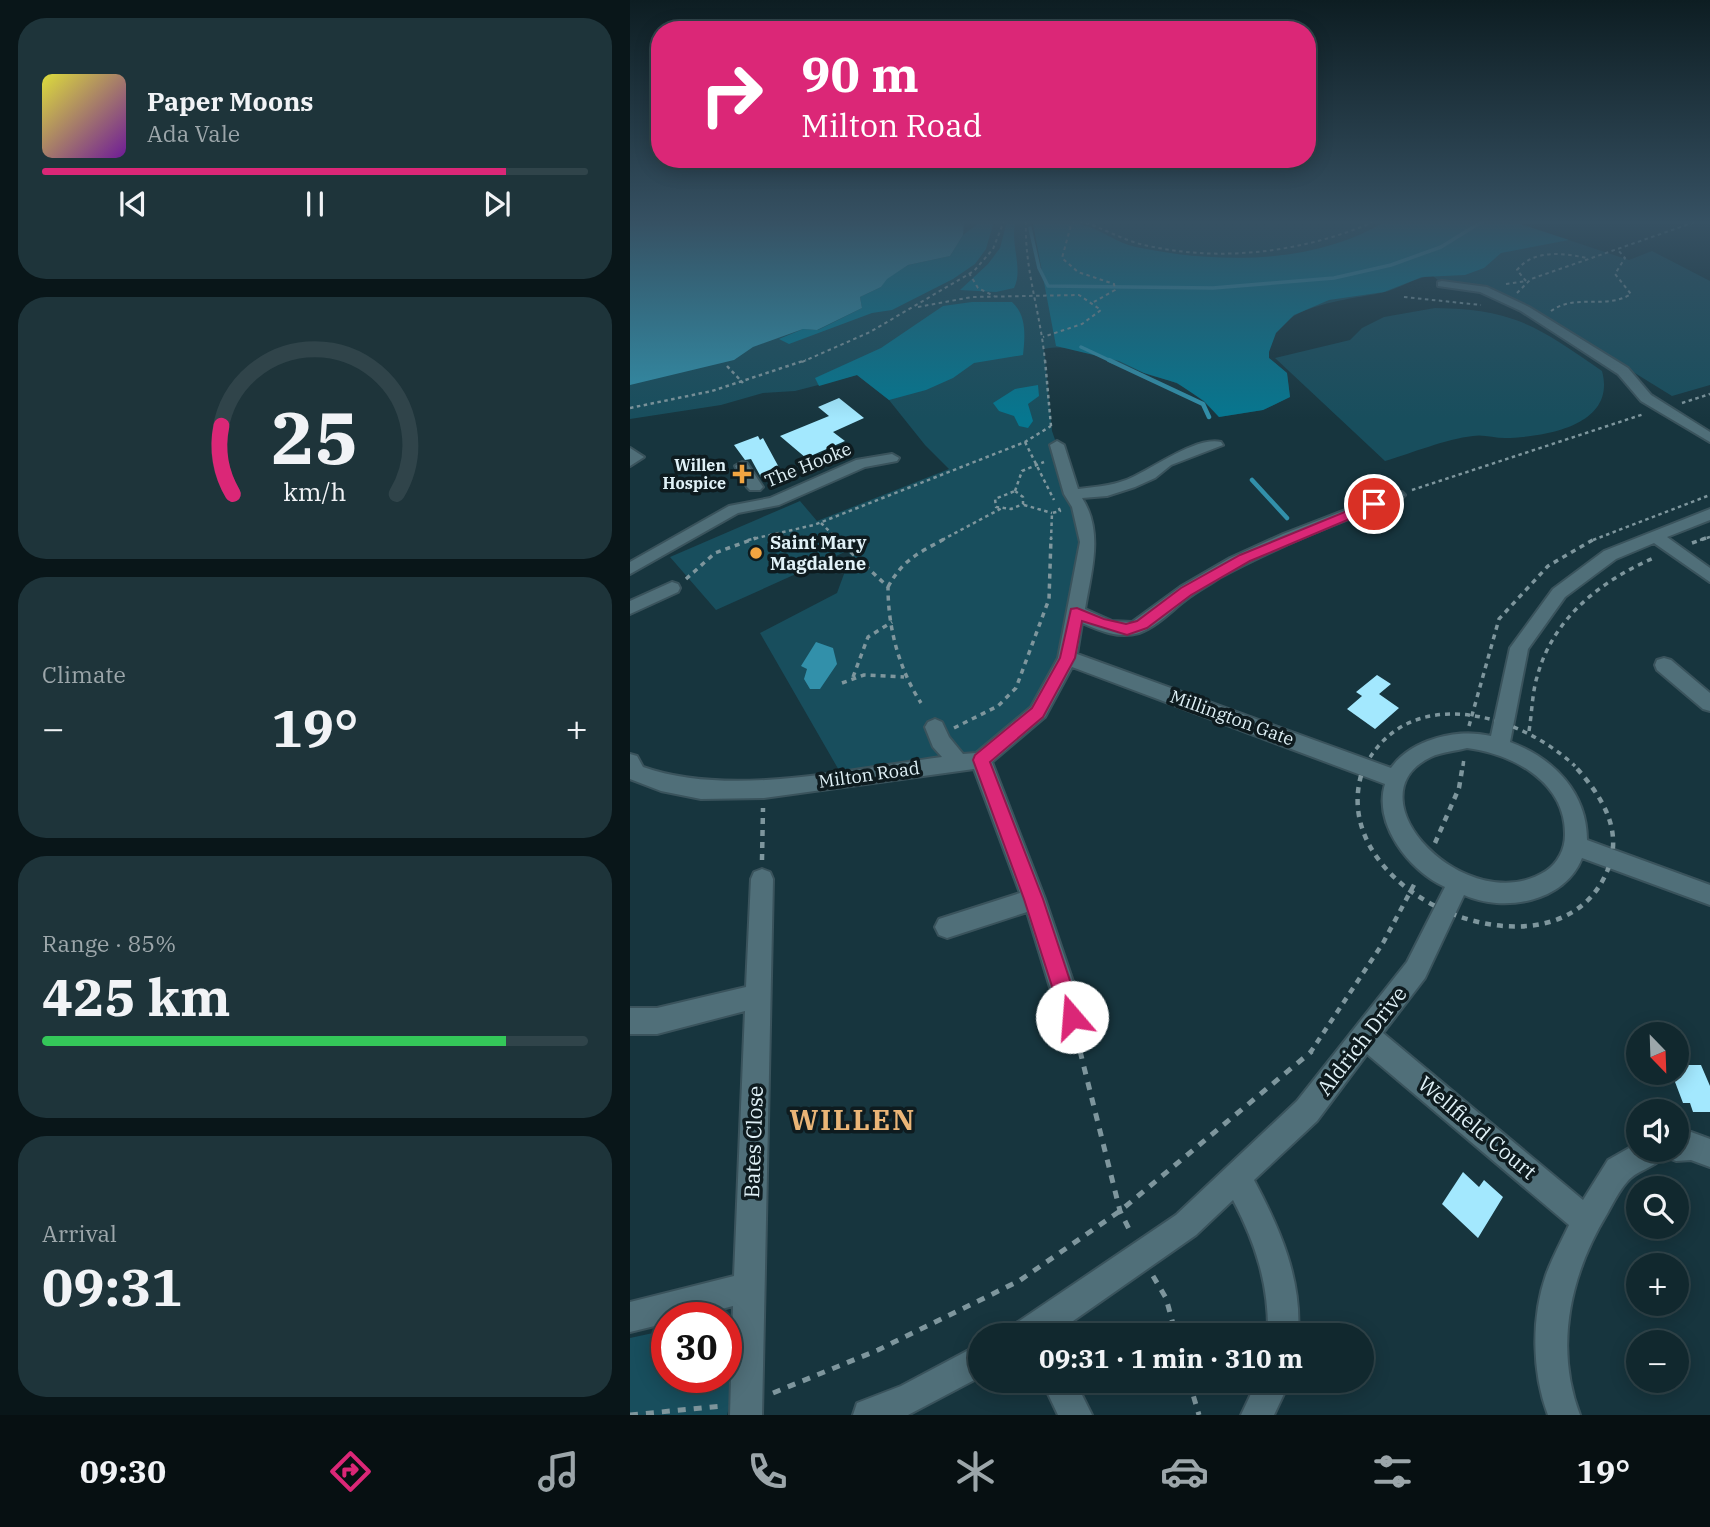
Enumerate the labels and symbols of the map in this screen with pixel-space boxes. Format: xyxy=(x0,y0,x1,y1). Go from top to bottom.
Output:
street label: The Hooke xyxy=(761,437,854,492)
place label: Willen Hospice xyxy=(663,455,726,493)
marker: Willen Hospice xyxy=(732,464,752,484)
pin xyxy=(1344,474,1404,534)
place label: Saint Mary Magdalene xyxy=(770,531,867,575)
marker: Saint Mary Magdalene xyxy=(748,545,764,561)
street label: Millington Gate xyxy=(1167,684,1297,751)
street label: Milton Road xyxy=(817,756,921,793)
position arrow xyxy=(1035,980,1109,1054)
street label: Aldrich Drive xyxy=(1310,980,1413,1101)
north arrow xyxy=(1626,1022,1689,1085)
street label: Wellfield Court xyxy=(1412,1069,1543,1185)
street label: Bates Close xyxy=(737,1085,769,1199)
district label: WILLEN xyxy=(790,1101,916,1138)
speed limit sign: 30 xyxy=(651,1302,742,1393)

